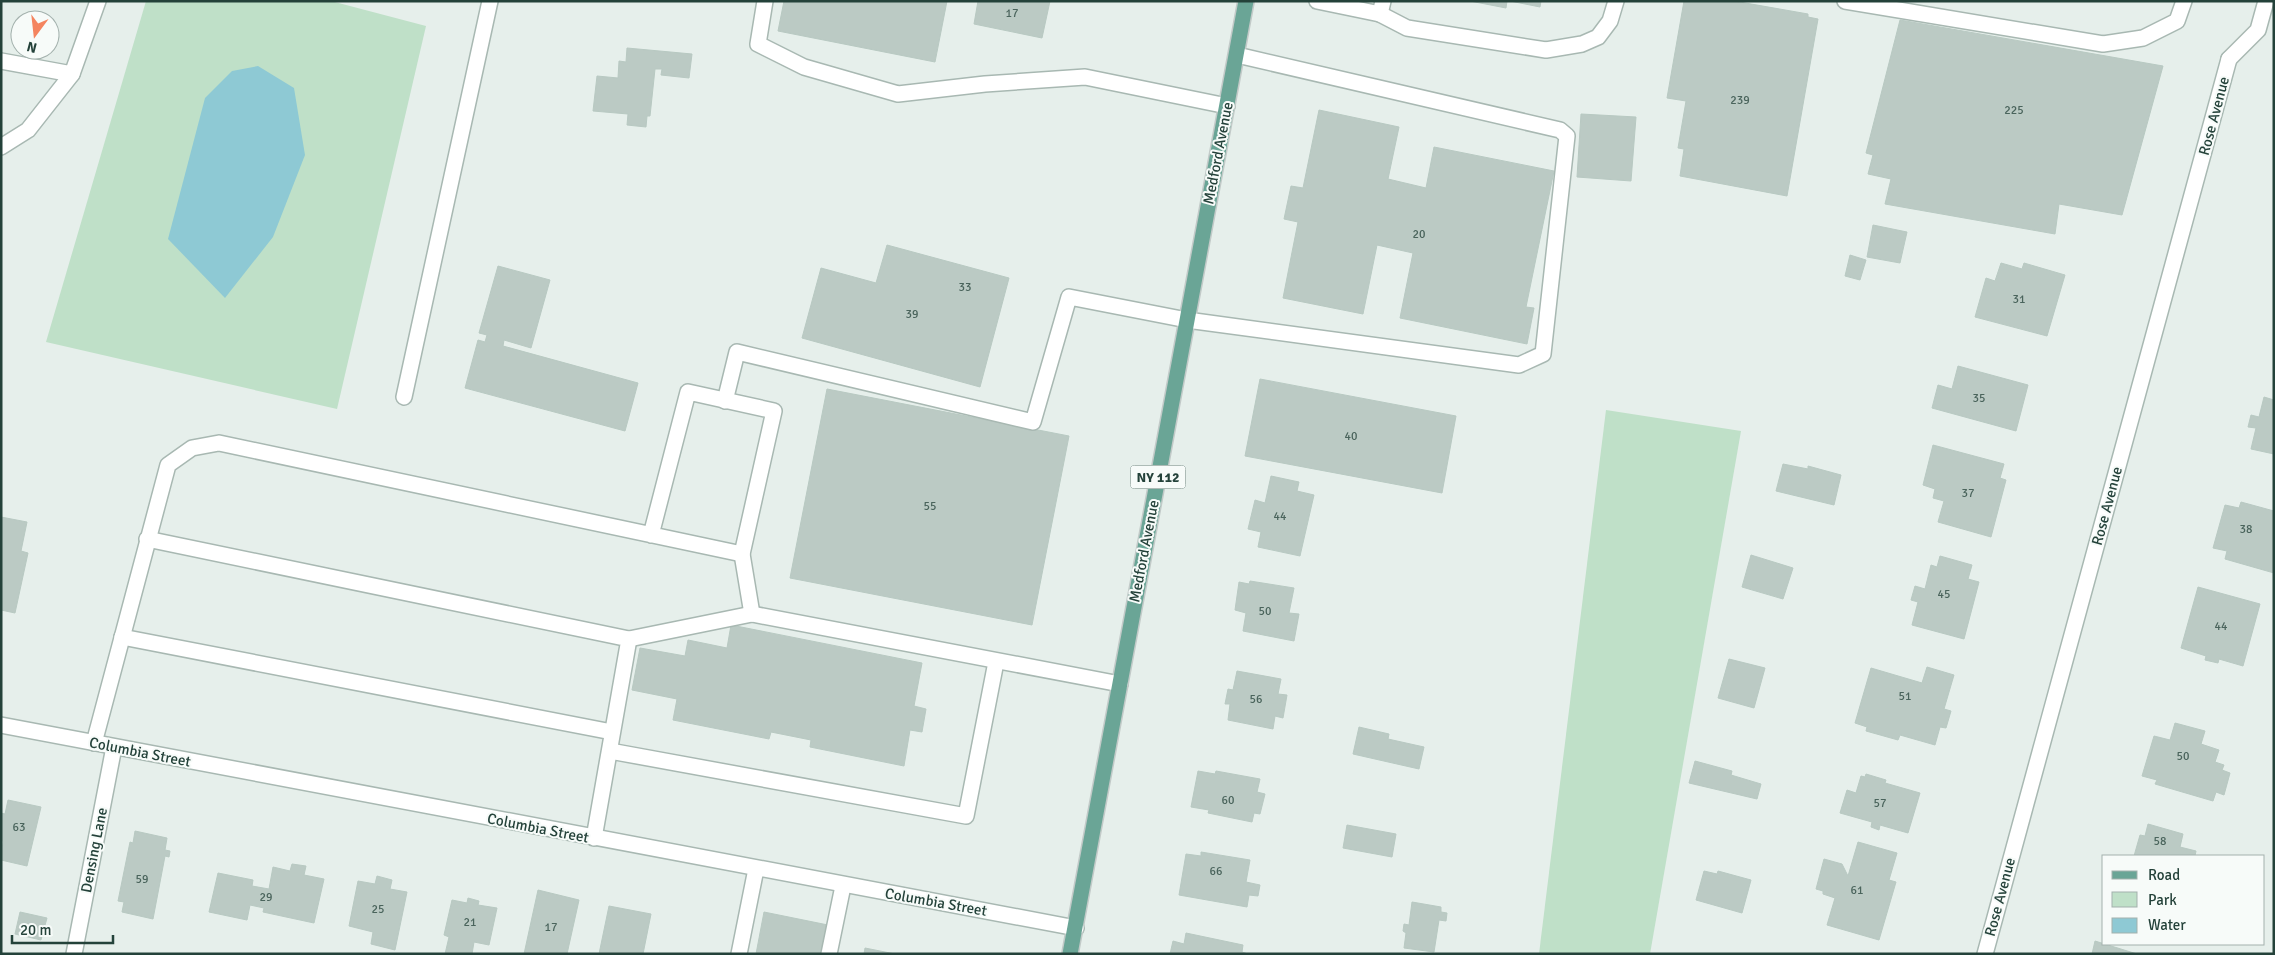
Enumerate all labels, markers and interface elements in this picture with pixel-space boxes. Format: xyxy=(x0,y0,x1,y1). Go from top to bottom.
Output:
house number: 17 xyxy=(1006,6,1018,21)
north arrow xyxy=(10,10,60,60)
text: N xyxy=(25,38,39,57)
street label: Rose Avenue xyxy=(2195,75,2233,157)
house number: 239 xyxy=(1730,93,1750,108)
street label: Medford Avenue xyxy=(1199,100,1237,206)
house number: 225 xyxy=(2004,103,2024,118)
house number: 20 xyxy=(1413,227,1425,242)
house number: 33 xyxy=(959,280,971,295)
house number: 31 xyxy=(2013,292,2025,307)
house number: 39 xyxy=(906,307,918,322)
house number: 35 xyxy=(1973,391,1985,406)
house number: 40 xyxy=(1345,429,1357,444)
street label: Rose Avenue xyxy=(2088,465,2126,547)
road number: NY 112 xyxy=(1130,466,1186,488)
house number: 37 xyxy=(1962,486,1974,501)
street label: Medford Avenue xyxy=(1125,498,1163,604)
house number: 55 xyxy=(924,499,936,514)
house number: 44 xyxy=(1274,509,1287,524)
house number: 38 xyxy=(2240,522,2252,537)
house number: 45 xyxy=(1938,587,1950,602)
house number: 50 xyxy=(1259,604,1271,619)
house number: 44 xyxy=(2215,619,2228,634)
house number: 51 xyxy=(1899,689,1911,704)
house number: 56 xyxy=(1250,692,1262,707)
street label: Columbia Street xyxy=(88,733,192,771)
house number: 50 xyxy=(2177,749,2189,764)
house number: 60 xyxy=(1222,793,1234,808)
house number: 57 xyxy=(1874,796,1886,811)
street label: Densing Lane xyxy=(77,806,111,894)
street label: Columbia Street xyxy=(486,809,590,847)
house number: 63 xyxy=(13,820,25,835)
house number: 58 xyxy=(2154,834,2166,849)
legend xyxy=(2102,855,2265,945)
street label: Rose Avenue xyxy=(1981,856,2019,938)
house number: 66 xyxy=(1210,864,1222,879)
text: Road xyxy=(2148,866,2180,884)
house number: 59 xyxy=(136,872,148,887)
house number: 61 xyxy=(1851,883,1863,898)
street label: Columbia Street xyxy=(884,884,988,920)
house number: 29 xyxy=(260,890,272,905)
text: Park xyxy=(2148,891,2177,909)
house number: 25 xyxy=(372,902,384,917)
scale bar xyxy=(12,912,114,944)
house number: 21 xyxy=(464,915,476,930)
text: Water xyxy=(2148,916,2186,934)
house number: 17 xyxy=(545,920,557,935)
text: 20 m xyxy=(20,921,51,939)

